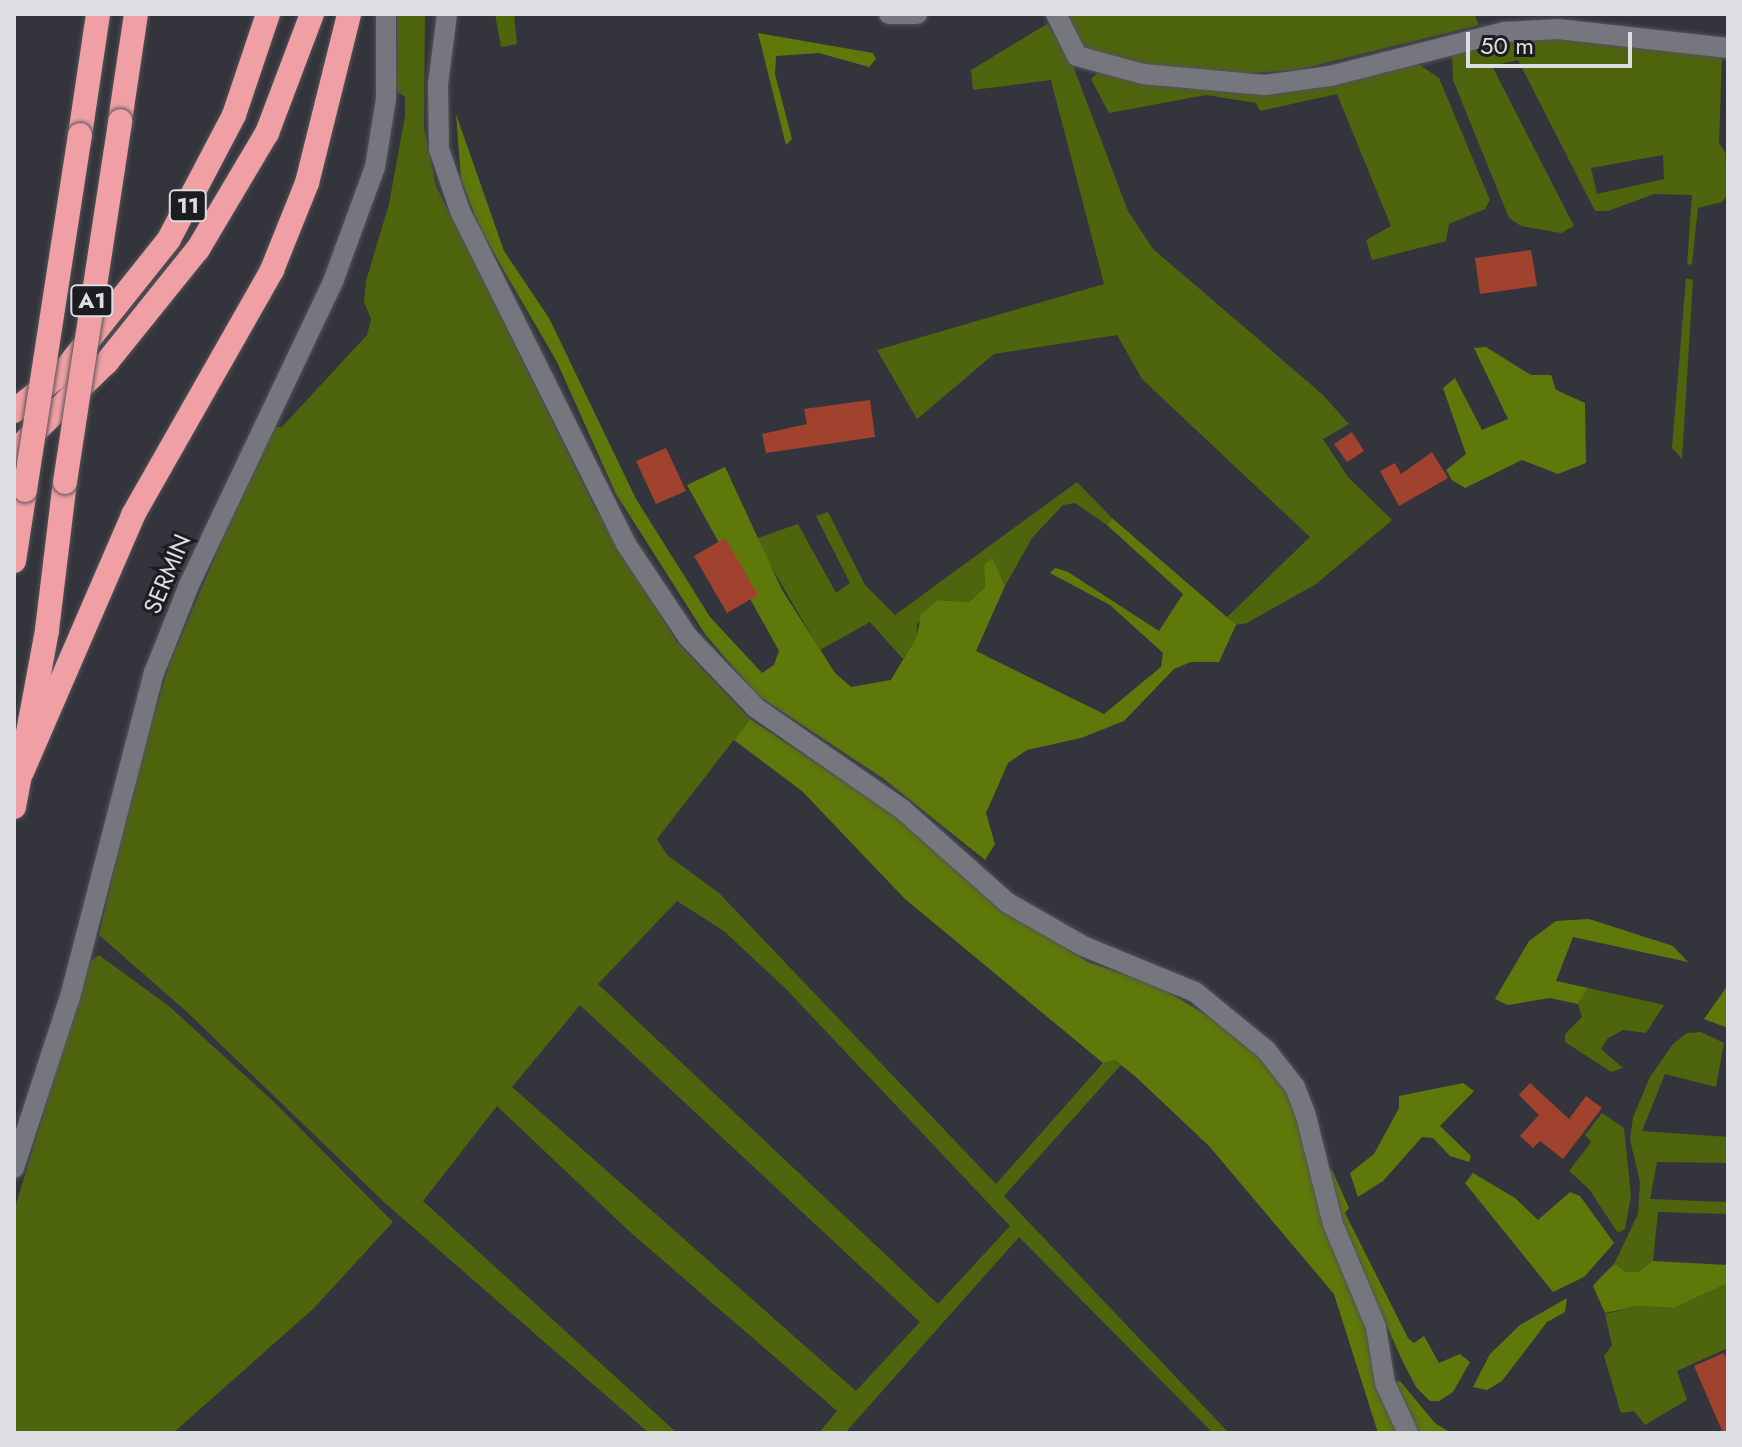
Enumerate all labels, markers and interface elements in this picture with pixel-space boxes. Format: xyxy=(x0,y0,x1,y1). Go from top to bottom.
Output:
scale bar xyxy=(1470,16,1636,66)
text: 50 m xyxy=(1480,28,1534,63)
road number: 11 xyxy=(168,188,208,224)
road number: A1 xyxy=(70,283,114,319)
street label: SERMIN xyxy=(137,530,197,618)

